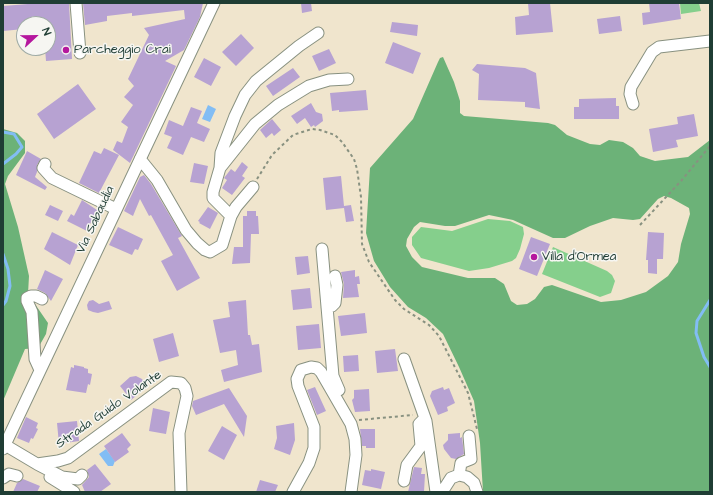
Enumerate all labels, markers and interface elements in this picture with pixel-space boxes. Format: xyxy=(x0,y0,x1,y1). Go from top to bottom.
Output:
north arrow xyxy=(16,16,56,56)
text: N xyxy=(38,26,55,38)
place label: Parcheggio Crai xyxy=(74,42,171,58)
marker: Parcheggio Crai xyxy=(61,45,71,55)
street label: Via Sabaudia xyxy=(74,184,118,256)
place label: Villa d'Ormea xyxy=(542,249,616,265)
marker: Villa d'Ormea xyxy=(529,252,539,262)
street label: Strada Guido Volante xyxy=(53,368,165,452)

